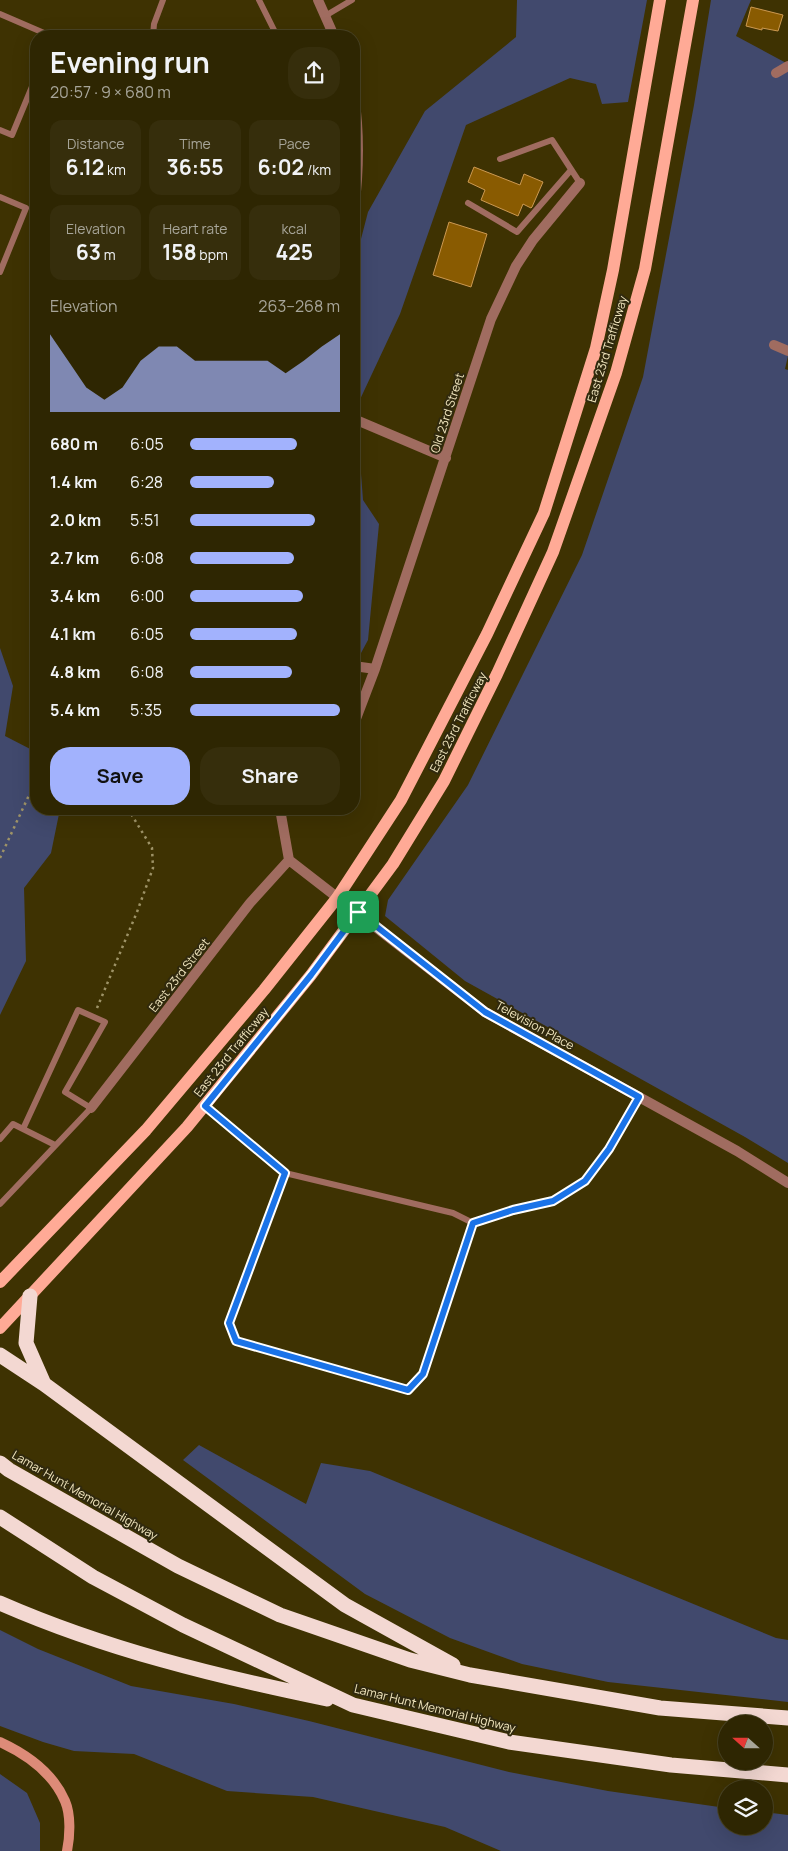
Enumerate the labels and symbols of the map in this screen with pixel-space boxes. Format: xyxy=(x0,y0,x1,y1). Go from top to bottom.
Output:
street label: East 23rd Trafficway xyxy=(583,293,631,404)
street label: Old 23rd Street xyxy=(426,371,468,455)
street label: East 23rd Trafficway xyxy=(425,668,491,775)
pin xyxy=(337,891,379,933)
street label: East 23rd Street xyxy=(145,934,213,1015)
street label: Television Place xyxy=(493,996,577,1054)
street label: East 23rd Trafficway xyxy=(190,1003,273,1100)
street label: Lamar Hunt Memorial Highway xyxy=(9,1446,162,1544)
street label: Lamar Hunt Memorial Highway xyxy=(352,1680,518,1736)
north arrow xyxy=(718,1715,772,1770)

